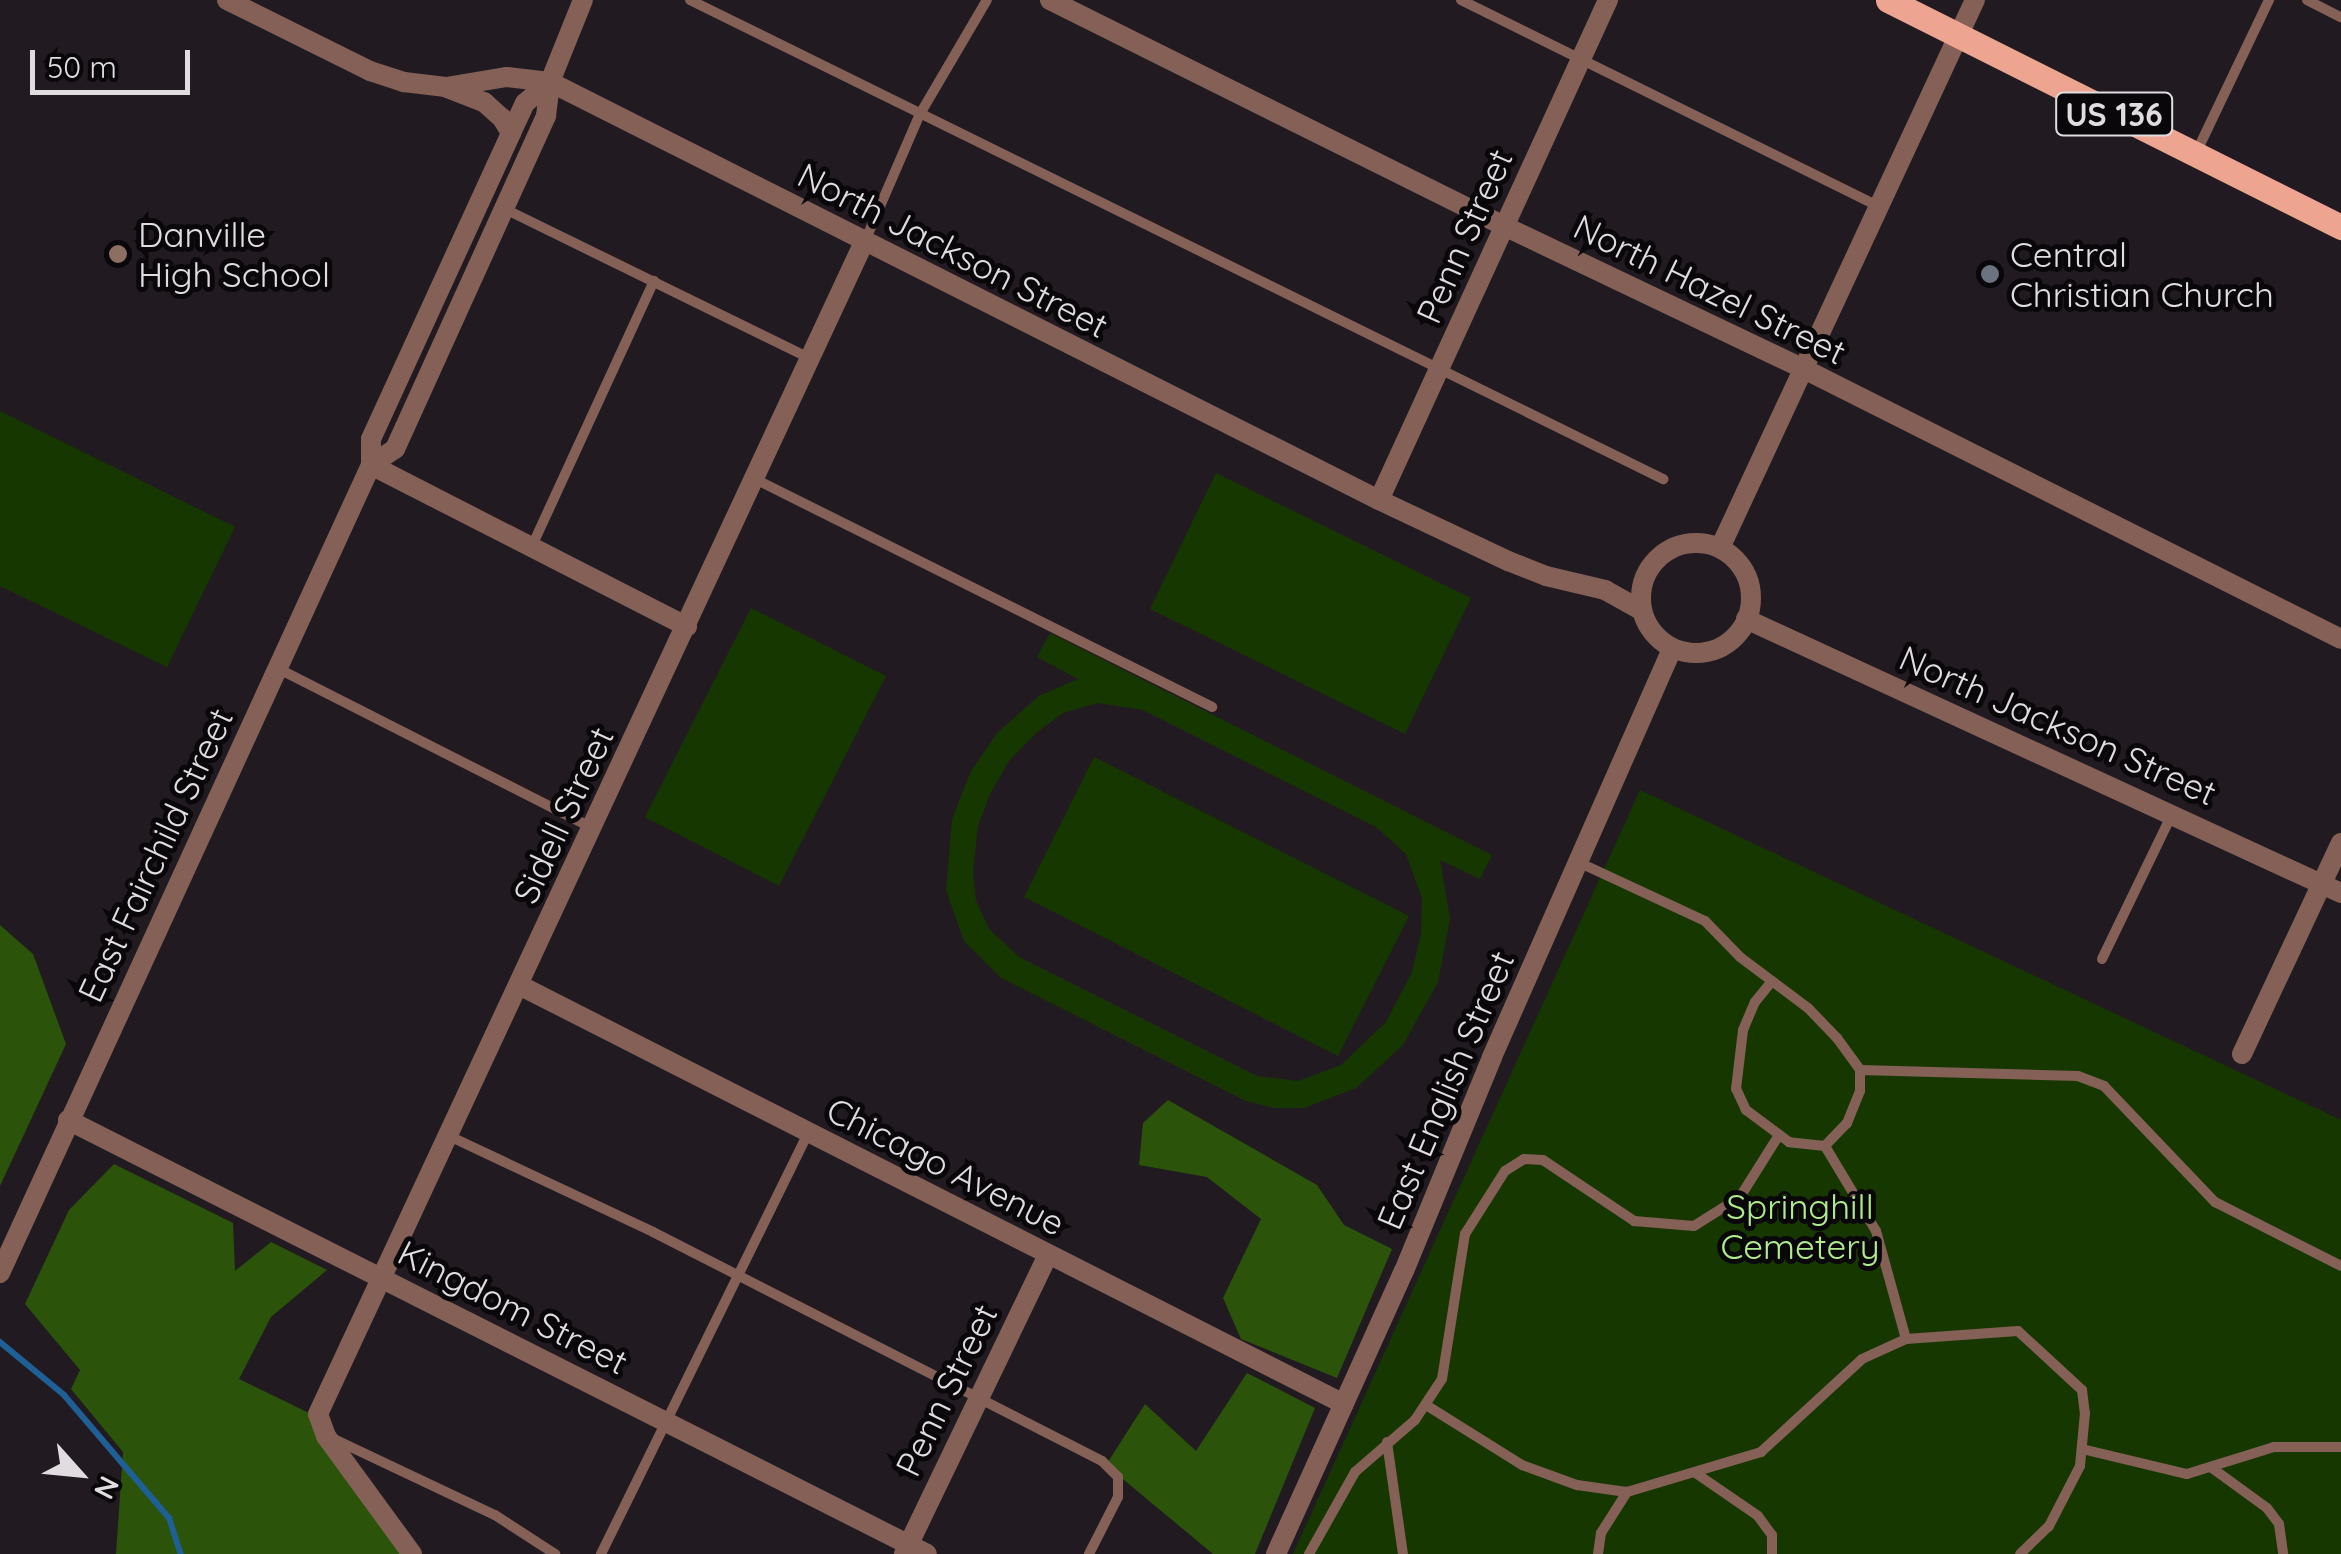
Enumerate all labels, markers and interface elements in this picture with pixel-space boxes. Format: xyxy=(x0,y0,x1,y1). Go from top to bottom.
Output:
scale bar xyxy=(35,30,195,92)
text: 50 m xyxy=(47,48,117,86)
road number: US 136 xyxy=(2054,87,2174,141)
street label: Penn Street xyxy=(1407,143,1521,329)
street label: North Jackson Street xyxy=(791,154,1115,346)
street label: North Hazel Street xyxy=(1567,205,1853,373)
place label: Danville High School xyxy=(138,213,330,295)
place label: Central Christian Church xyxy=(2010,233,2274,315)
marker: Danville High School xyxy=(107,243,129,265)
marker: Central Christian Church xyxy=(1979,263,2001,285)
street label: North Jackson Street xyxy=(1893,636,2223,814)
street label: East Fairchild Street xyxy=(69,702,241,1008)
street label: Sidell Street xyxy=(504,720,622,910)
street label: East English Street xyxy=(1367,945,1523,1235)
street label: Chicago Avenue xyxy=(820,1088,1072,1244)
park label: Springhill Cemetery xyxy=(1720,1185,1880,1267)
street label: Kingdom Street xyxy=(391,1231,635,1383)
street label: Penn Street xyxy=(886,1297,1006,1483)
north arrow xyxy=(30,1424,130,1524)
text: N xyxy=(87,1471,127,1505)

